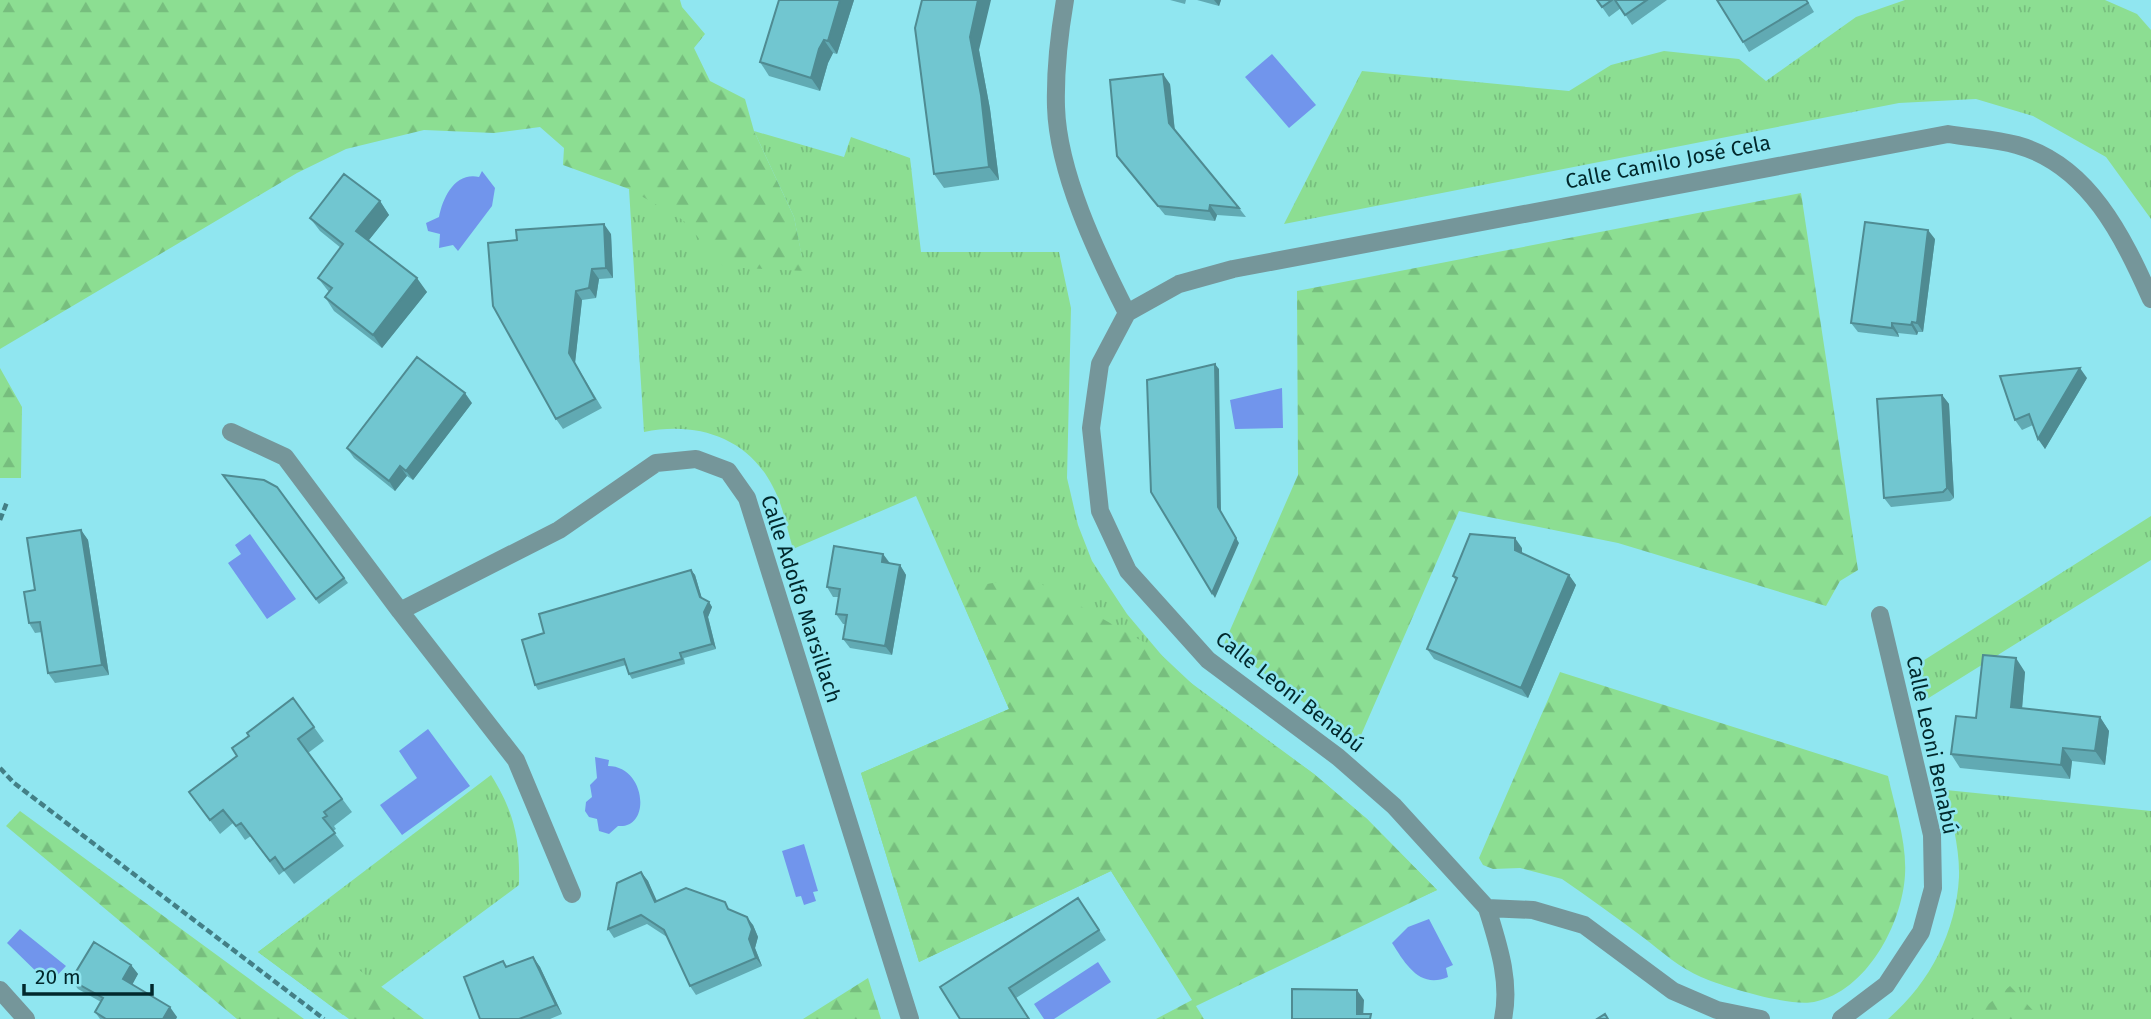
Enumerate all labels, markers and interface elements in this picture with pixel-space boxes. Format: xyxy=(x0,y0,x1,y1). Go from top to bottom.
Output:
street label: Calle Camilo José Cela xyxy=(1563,129,1773,195)
street label: Calle Adolfo Marsillach xyxy=(755,492,847,706)
street label: Calle Leoni Benabú xyxy=(1210,626,1370,758)
street label: Calle Leoni Benabú xyxy=(1900,653,1964,837)
scale bar xyxy=(24,953,152,997)
text: 20 m xyxy=(35,964,81,990)

